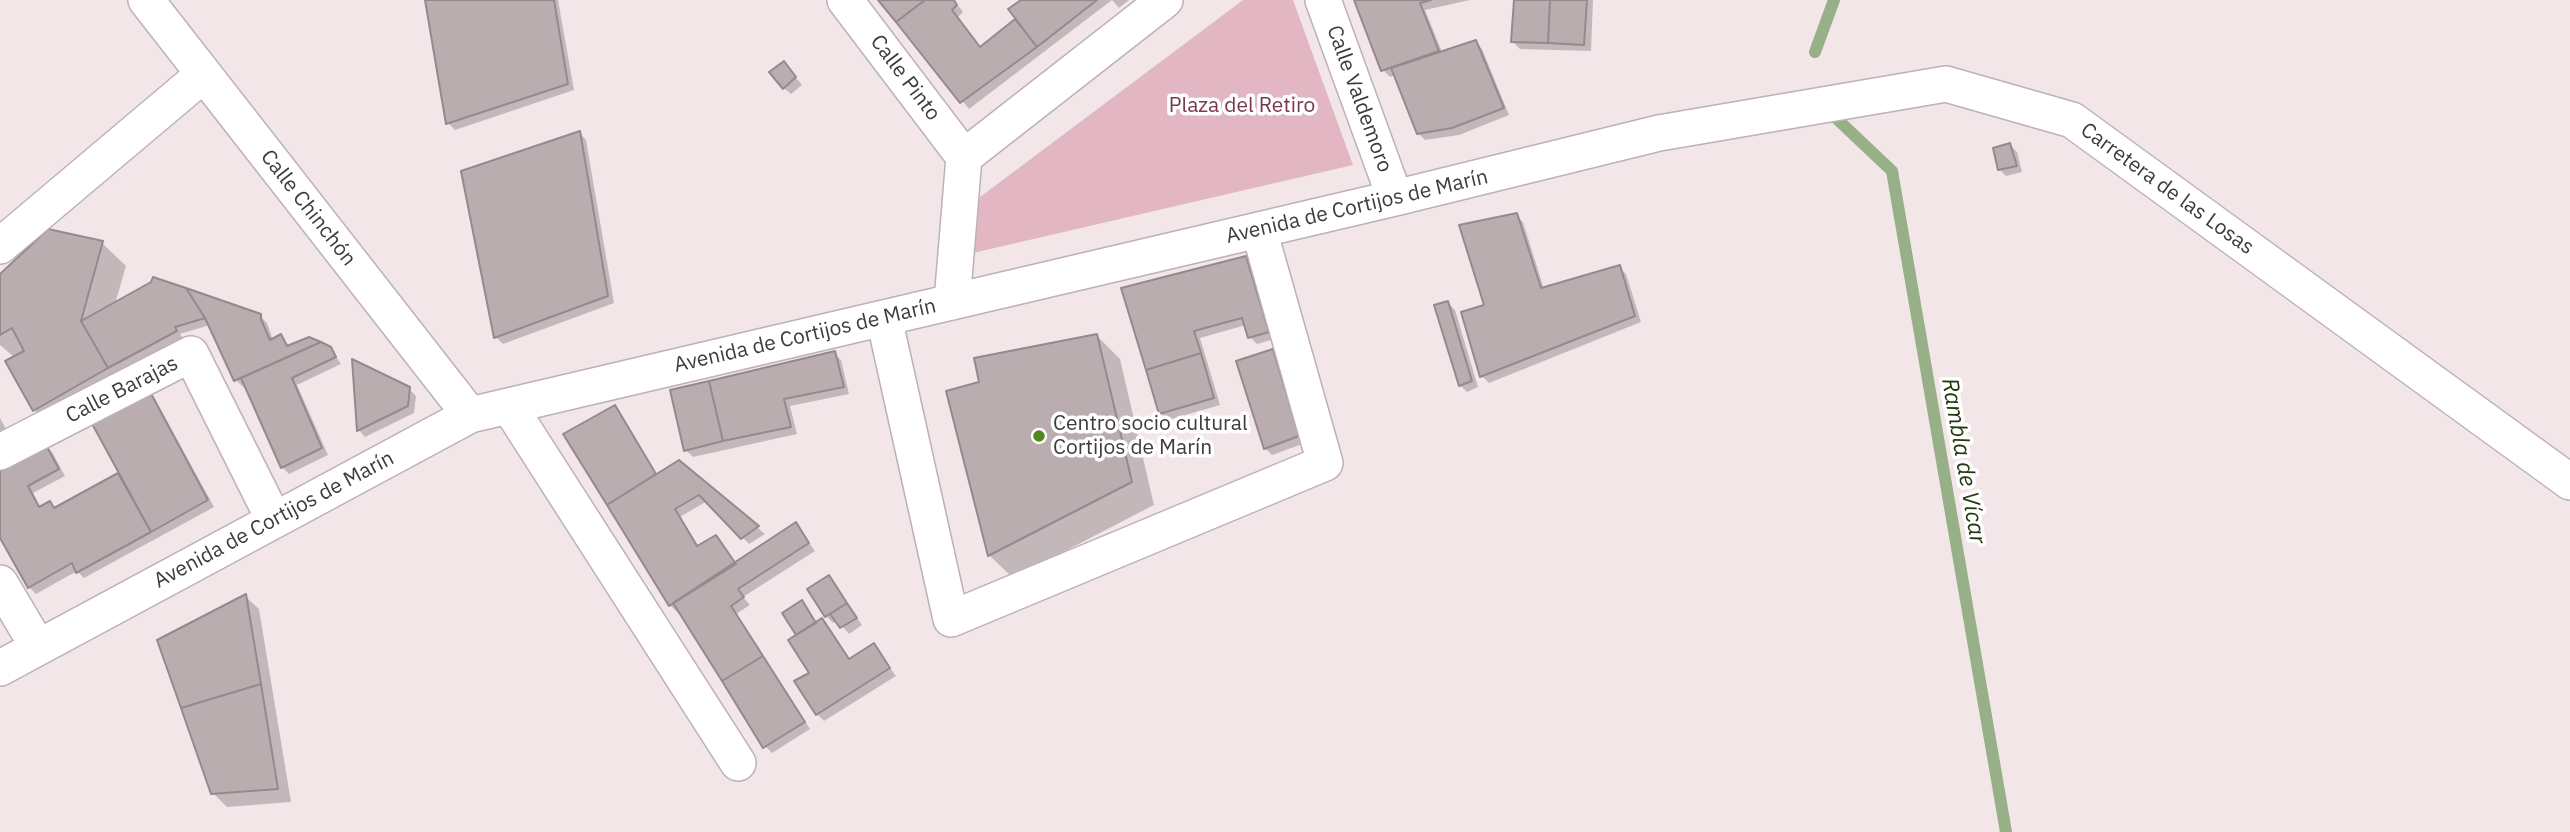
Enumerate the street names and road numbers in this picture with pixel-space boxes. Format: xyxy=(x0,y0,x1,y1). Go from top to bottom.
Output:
street label: Calle Valdemoro xyxy=(1321,22,1397,176)
street label: Calle Pinto xyxy=(865,30,945,126)
street label: Carretera de las Losas xyxy=(2075,118,2259,260)
street label: Calle Chinchón xyxy=(255,145,361,271)
street label: Avenida de Cortijos de Marín xyxy=(1224,165,1490,249)
street label: Avenida de Cortijos de Marín xyxy=(672,294,938,378)
street label: Calle Barajas xyxy=(62,351,182,429)
street label: Avenida de Cortijos de Marín xyxy=(150,446,398,594)

